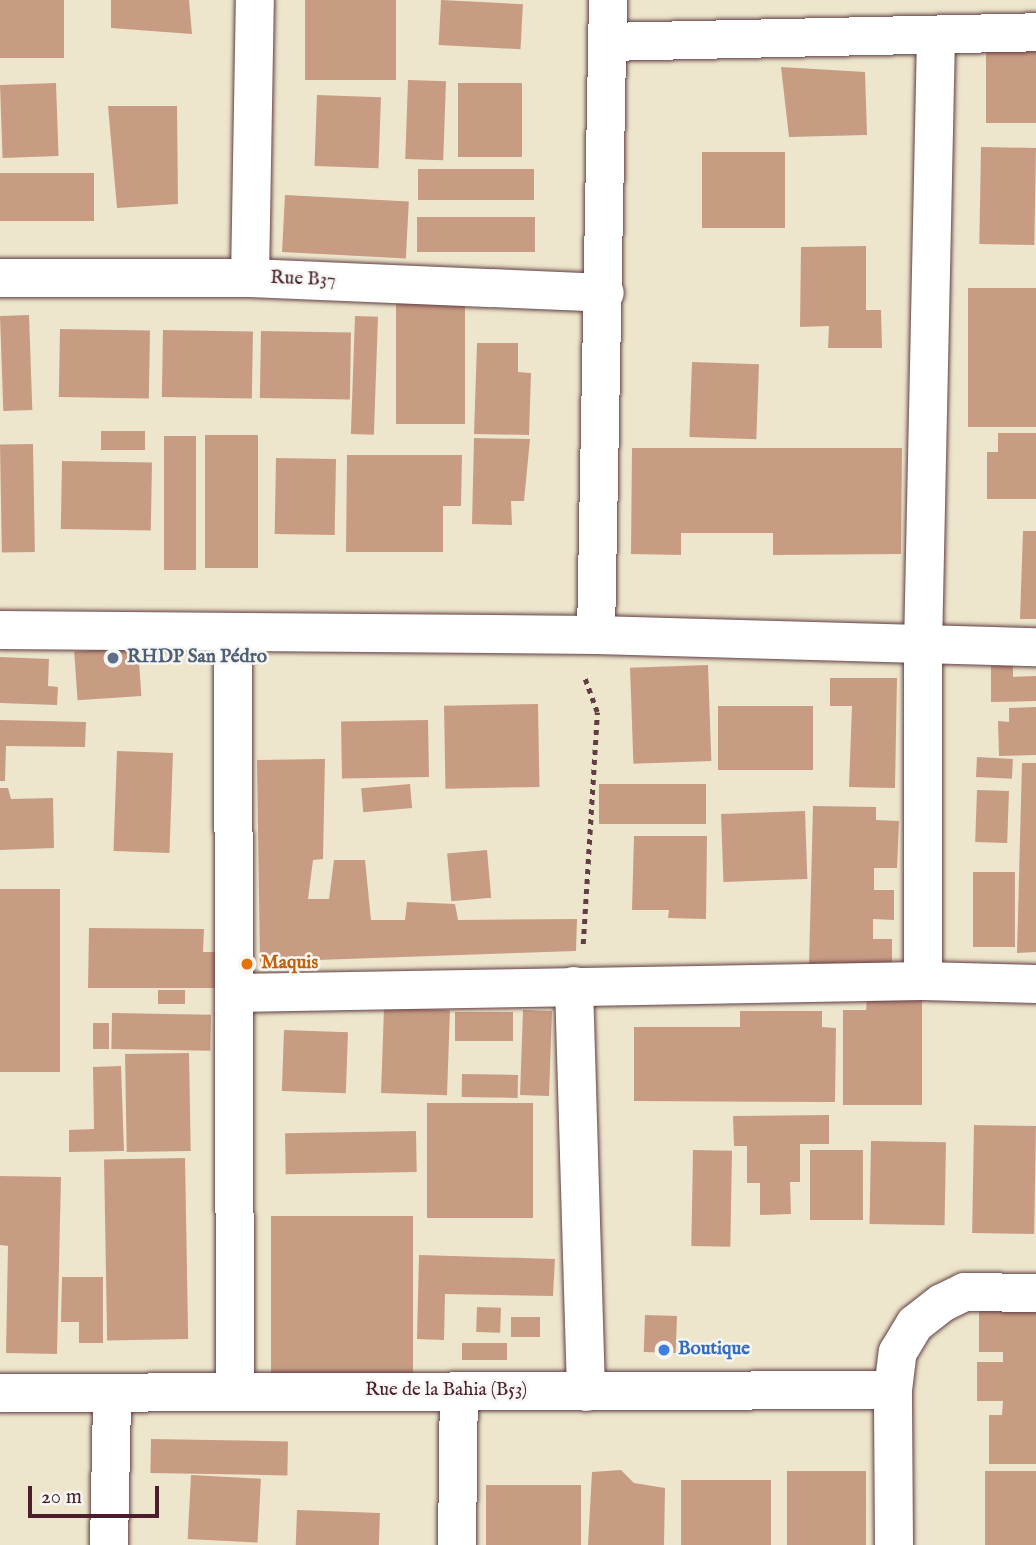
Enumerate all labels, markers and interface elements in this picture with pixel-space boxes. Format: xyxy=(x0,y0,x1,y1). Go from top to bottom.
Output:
street label: Rue B37 xyxy=(270,267,336,293)
place label: RHDP San Pédro xyxy=(127,647,267,669)
marker: RHDP San Pédro xyxy=(105,650,121,666)
place label: Maquis xyxy=(261,953,318,975)
marker: Maquis xyxy=(239,956,255,972)
place label: Boutique xyxy=(678,1339,750,1361)
marker: Boutique xyxy=(656,1342,672,1358)
street label: Rue de la Bahia (B53) xyxy=(365,1380,527,1402)
scale bar xyxy=(32,1472,163,1516)
text: 20 m xyxy=(41,1484,82,1511)

